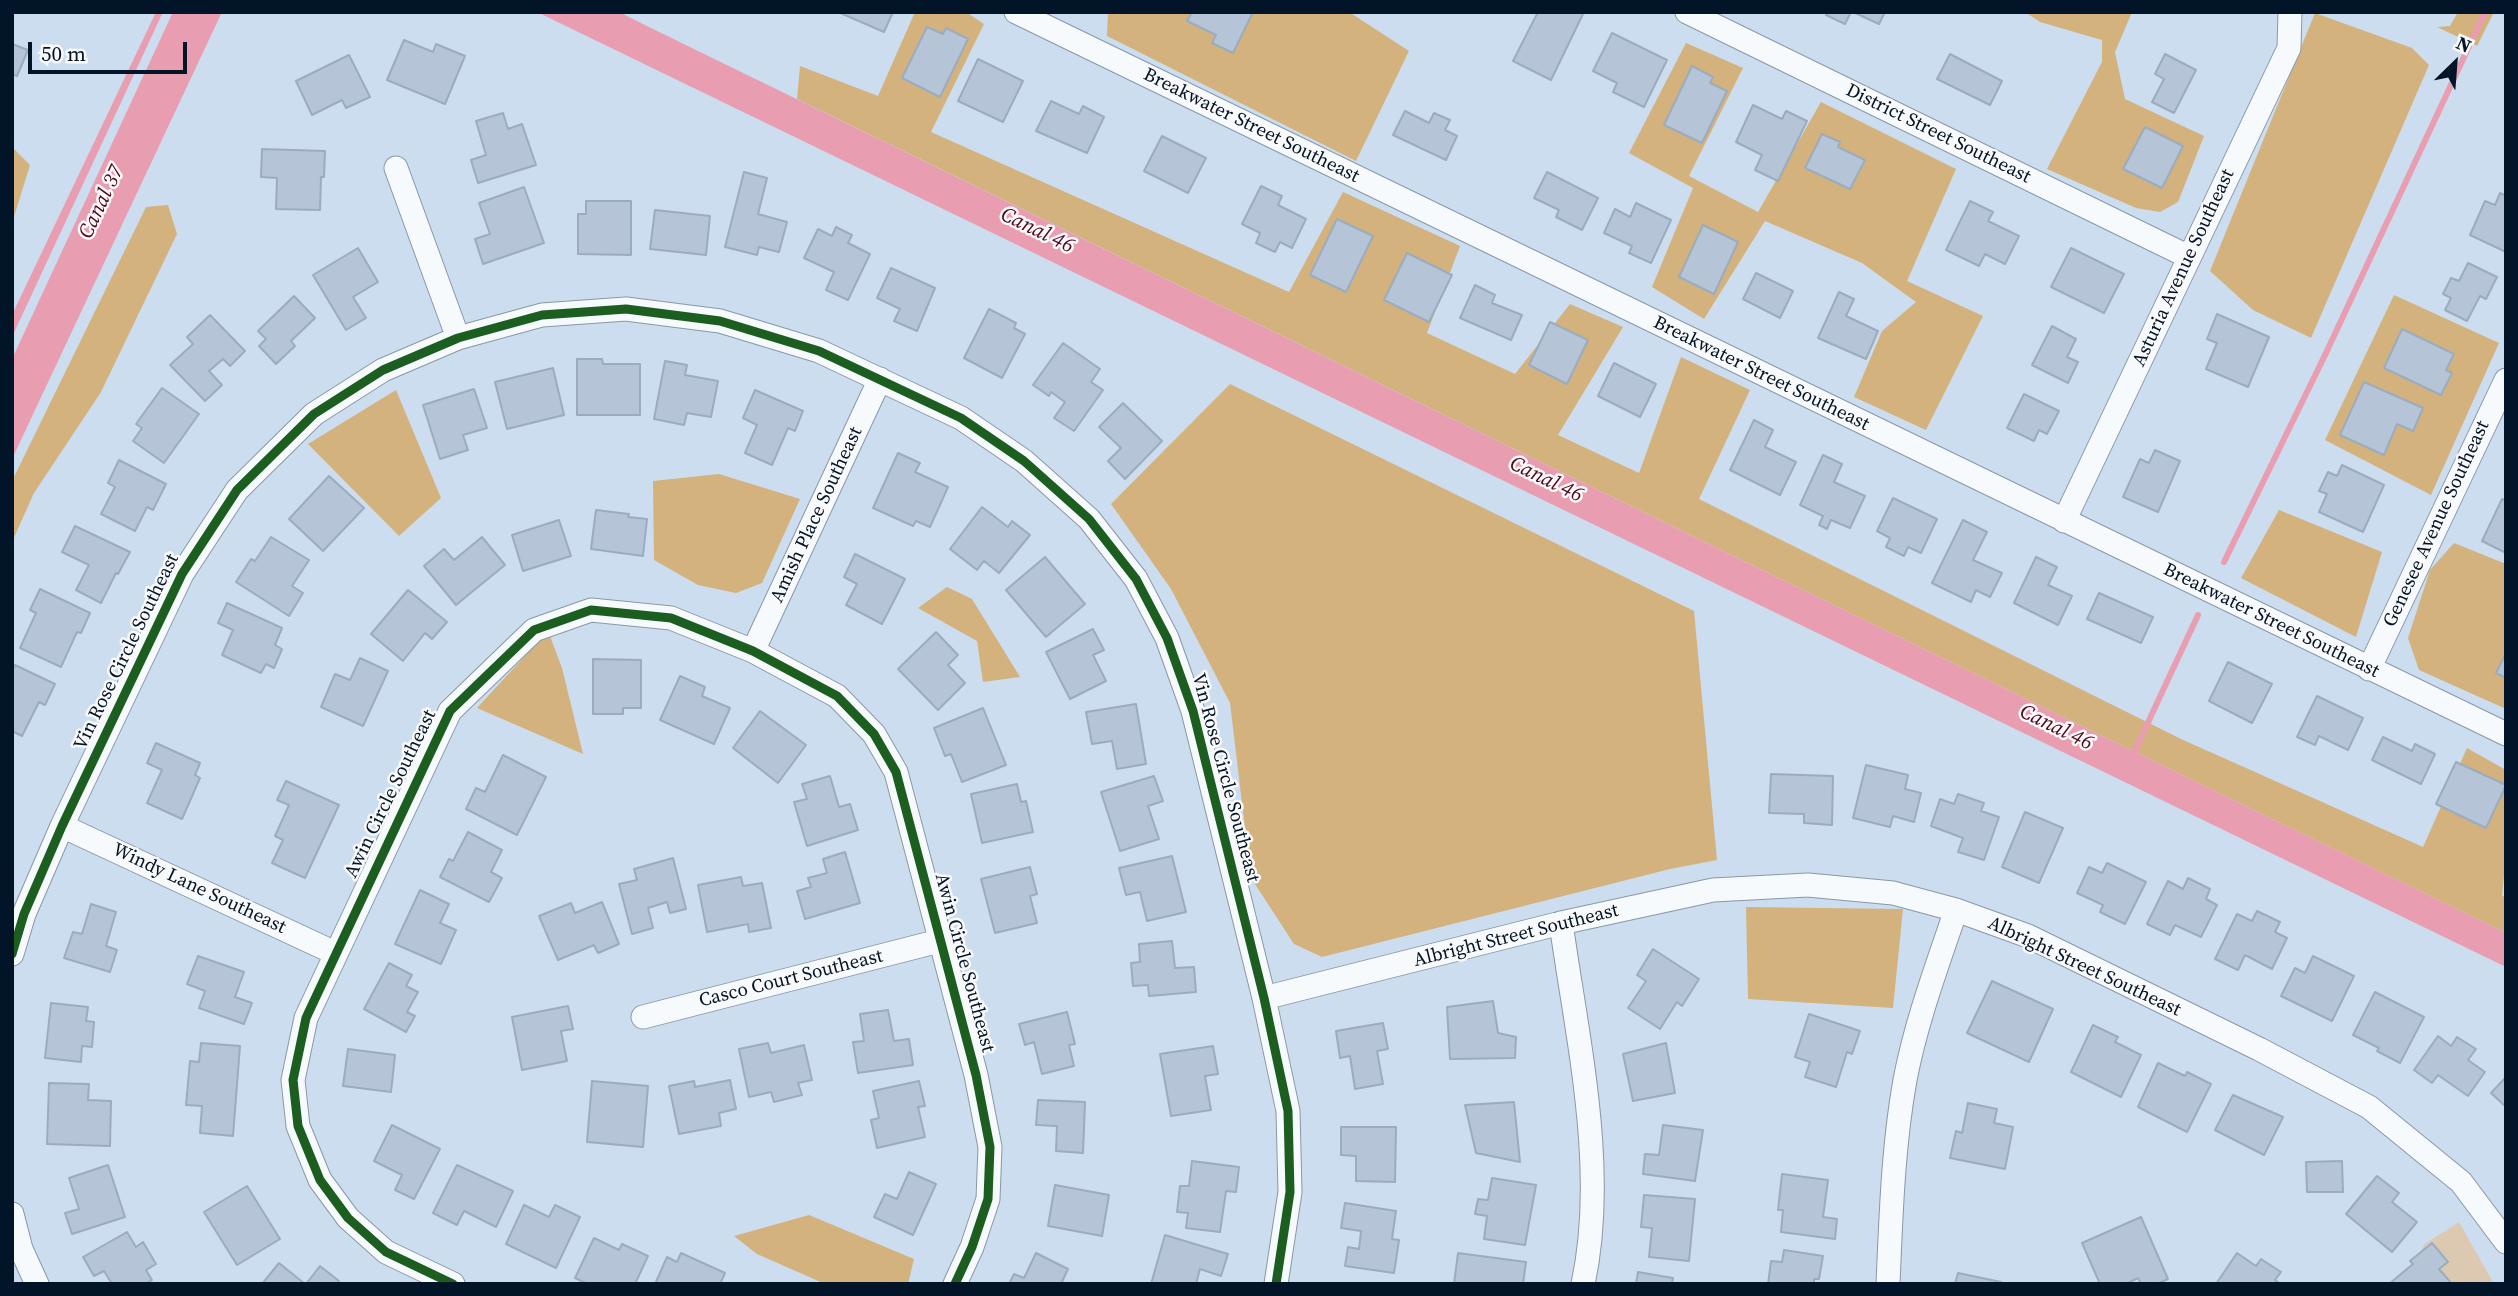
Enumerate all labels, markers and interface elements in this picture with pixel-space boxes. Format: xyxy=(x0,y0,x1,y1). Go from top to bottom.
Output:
scale bar xyxy=(32,28,191,72)
north arrow xyxy=(2420,28,2490,98)
text: N xyxy=(2452,29,2476,59)
text: 50 m xyxy=(41,39,86,68)
street label: Breakwater Street Southeast xyxy=(1139,64,1363,188)
street label: District Street Southeast xyxy=(1842,79,2034,189)
water label: Canal 37 xyxy=(74,161,130,243)
street label: Asturia Avenue Southeast xyxy=(2128,166,2240,370)
water label: Canal 46 xyxy=(996,202,1078,260)
street label: Breakwater Street Southeast xyxy=(1649,312,1873,436)
street label: Genesee Avenue Southeast xyxy=(2379,417,2495,631)
street label: Amish Place Southeast xyxy=(766,424,868,606)
water label: Canal 46 xyxy=(1505,451,1587,509)
street label: Vin Rose Circle Southeast xyxy=(70,550,184,754)
street label: Breakwater Street Southeast xyxy=(2159,559,2383,683)
street label: Vin Rose Circle Southeast xyxy=(1186,671,1264,885)
water label: Canal 46 xyxy=(2015,699,2097,757)
street label: Awin Circle Southeast xyxy=(340,706,442,882)
street label: Windy Lane Southeast xyxy=(109,839,289,939)
street label: Awin Circle Southeast xyxy=(929,871,999,1055)
street label: Albright Street Southeast xyxy=(1411,900,1621,972)
street label: Albright Street Southeast xyxy=(1984,912,2184,1022)
street label: Casco Court Southeast xyxy=(697,945,885,1013)

